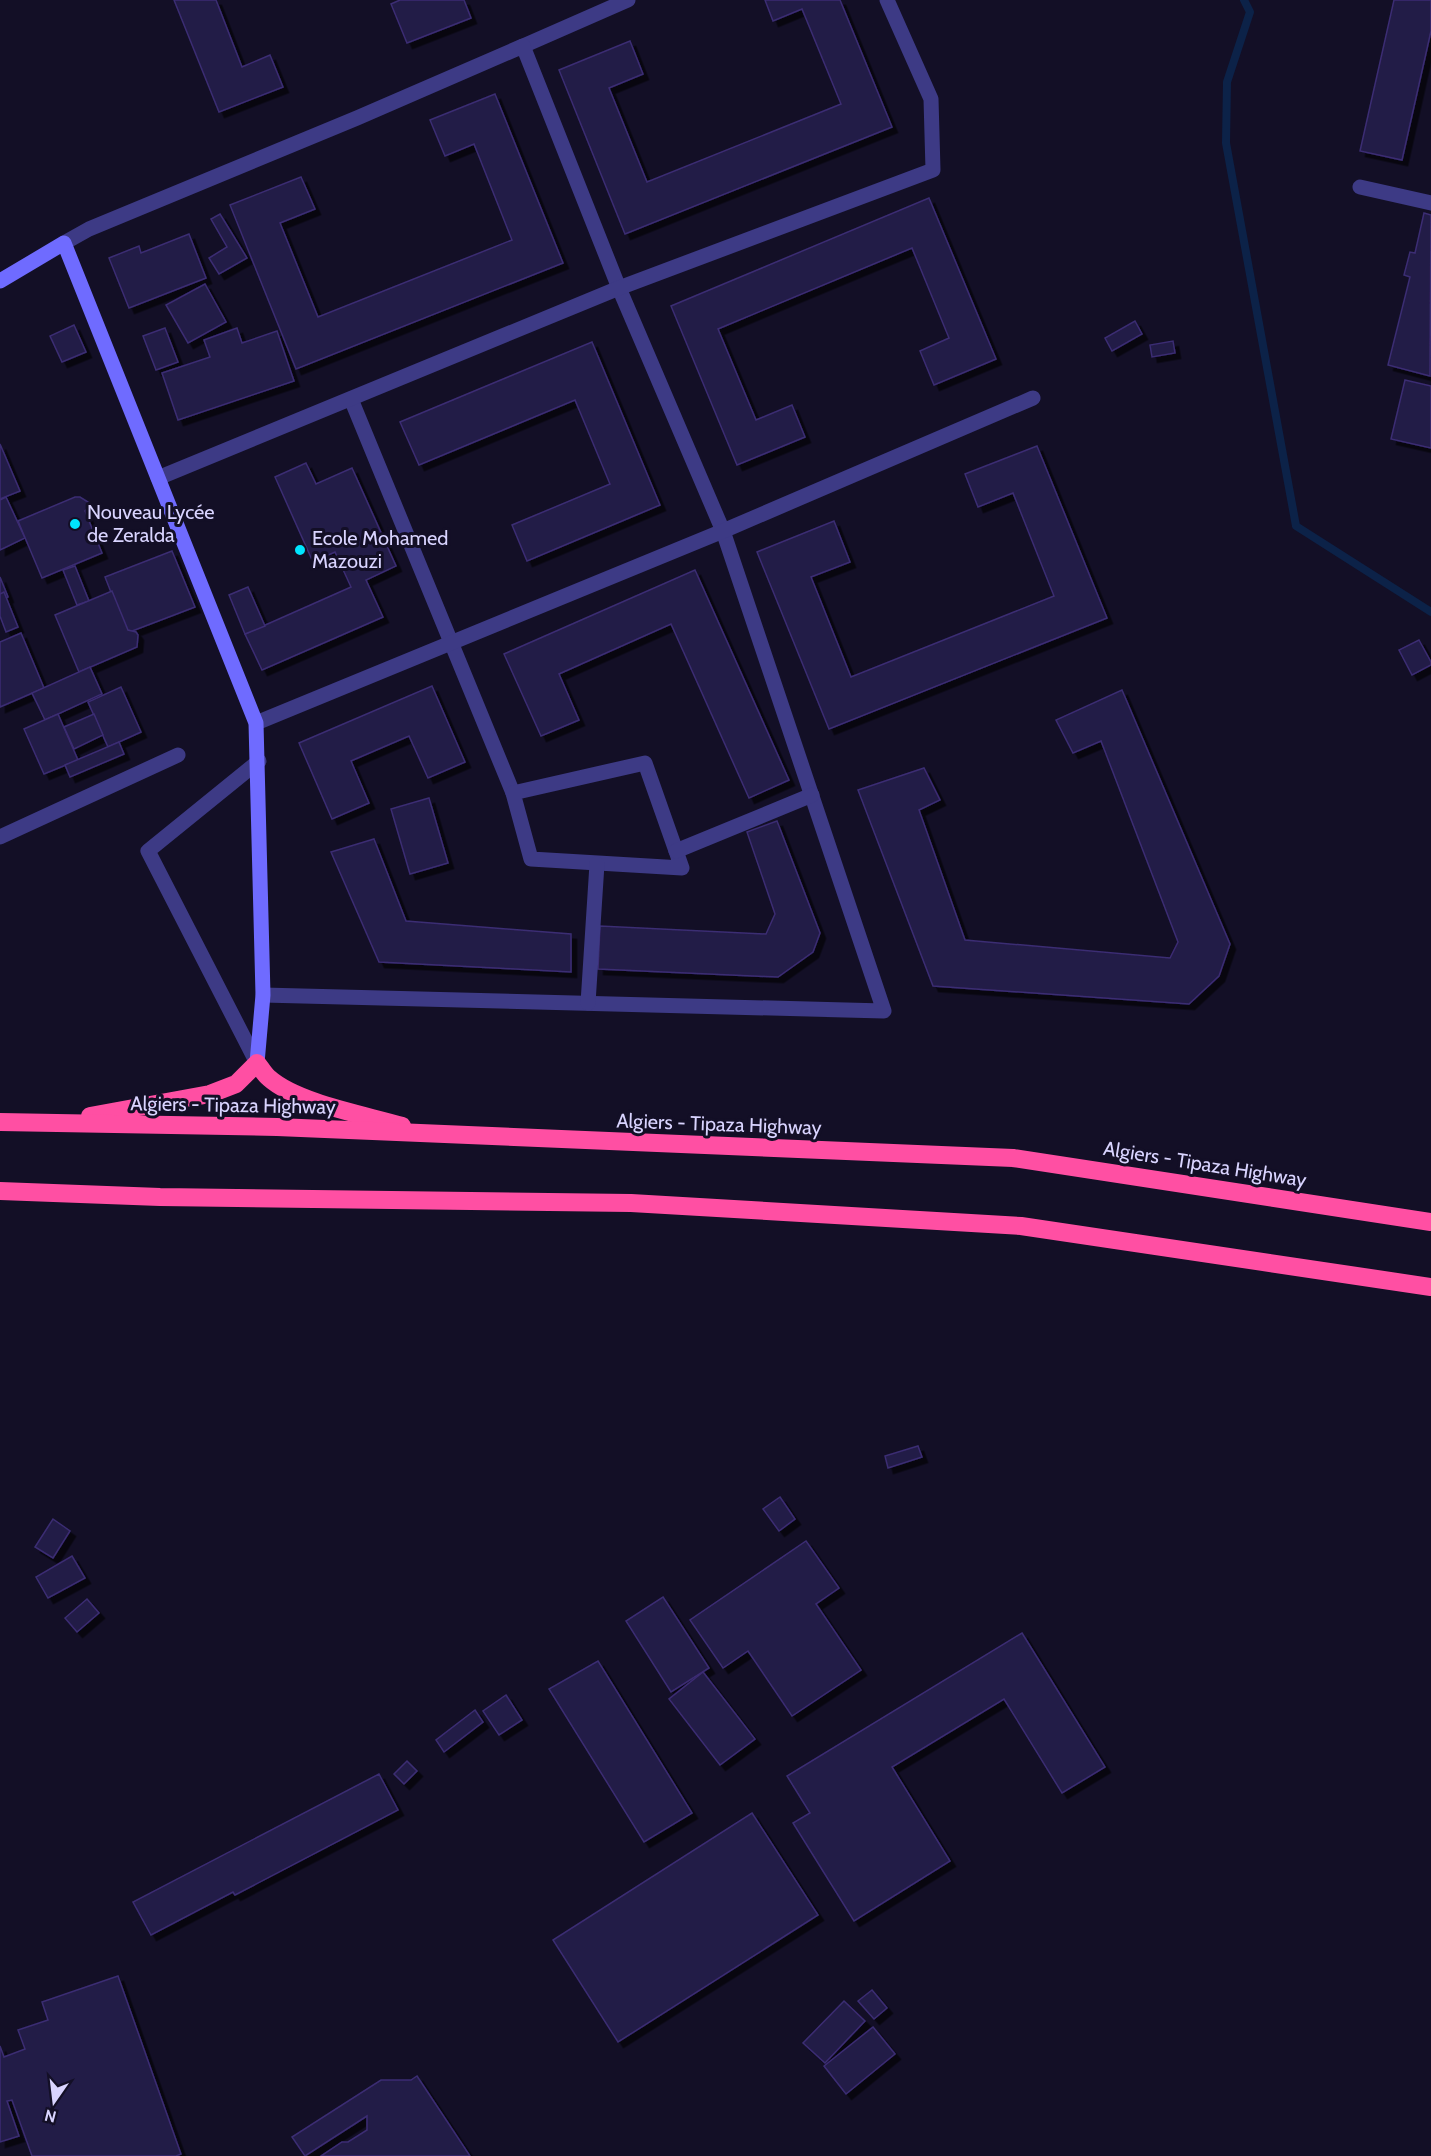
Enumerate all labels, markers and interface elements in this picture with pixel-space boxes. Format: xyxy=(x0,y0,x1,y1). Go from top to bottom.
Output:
place label: Nouveau Lycée de Zeralda xyxy=(87,500,215,547)
marker: Nouveau Lycée de Zeralda xyxy=(68,517,82,531)
place label: Ecole Mohamed Mazouzi xyxy=(312,526,448,573)
marker: Ecole Mohamed Mazouzi xyxy=(293,543,307,557)
street label: Algiers - Tipaza Highway xyxy=(130,1091,336,1119)
street label: Algiers - Tipaza Highway xyxy=(616,1108,822,1140)
street label: Algiers - Tipaza Highway xyxy=(1102,1136,1308,1192)
north arrow xyxy=(24,2072,84,2132)
text: N xyxy=(43,2105,58,2127)

